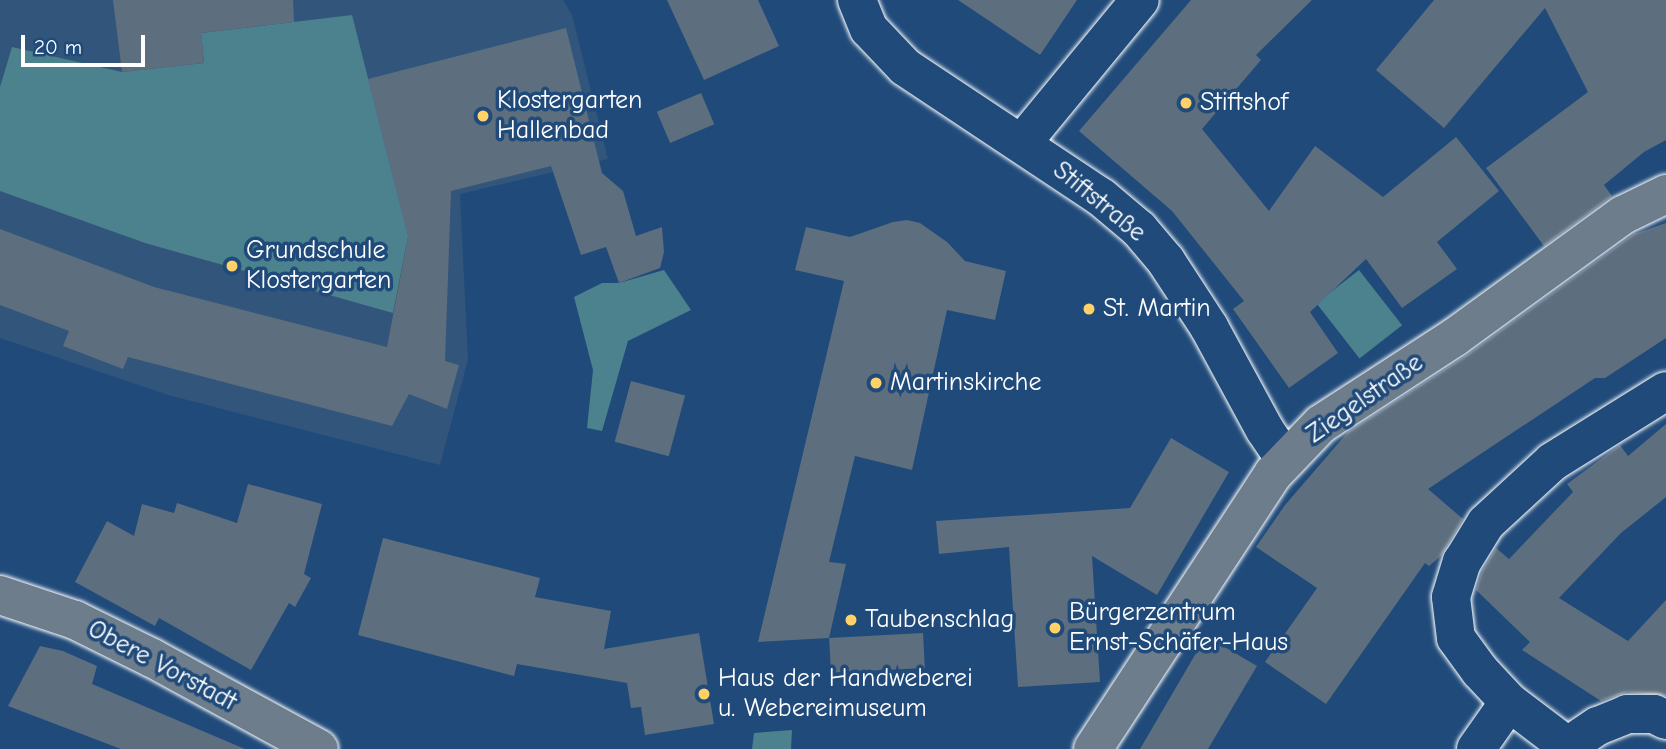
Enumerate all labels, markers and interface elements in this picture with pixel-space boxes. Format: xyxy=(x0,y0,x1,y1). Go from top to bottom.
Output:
scale bar xyxy=(24,21,149,65)
text: 20 m xyxy=(34,35,82,59)
place label: Klostergarten Hallenbad xyxy=(497,85,642,146)
place label: Stiftshof xyxy=(1200,87,1288,119)
marker: Stiftshof xyxy=(1178,95,1194,111)
marker: Klostergarten Hallenbad xyxy=(475,108,491,124)
street label: Stiftstraße xyxy=(1046,155,1152,249)
place label: Grundschule Klostergarten xyxy=(246,235,391,296)
marker: Grundschule Klostergarten xyxy=(224,258,240,274)
place label: St. Martin xyxy=(1103,293,1211,325)
marker: St. Martin xyxy=(1081,301,1097,317)
street label: Ziegelstraße xyxy=(1301,348,1429,450)
place label: Martinskirche xyxy=(890,367,1042,399)
marker: Martinskirche xyxy=(868,375,884,391)
place label: Bürgerzentrum Ernst-Schäfer-Haus xyxy=(1069,597,1288,658)
place label: Taubenschlag xyxy=(865,604,1014,636)
marker: Taubenschlag xyxy=(843,612,859,628)
street label: Obere Vorstadt xyxy=(82,614,242,718)
marker: Bürgerzentrum Ernst-Schäfer-Haus xyxy=(1047,620,1063,636)
place label: Haus der Handweberei u. Webereimuseum xyxy=(718,663,973,724)
marker: Haus der Handweberei u. Webereimuseum xyxy=(696,686,712,702)

